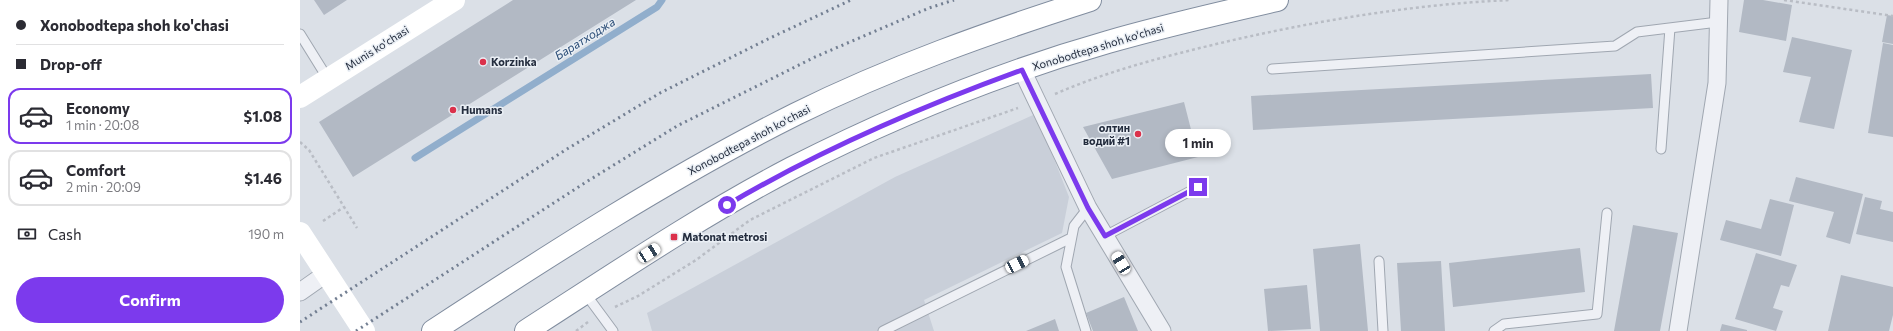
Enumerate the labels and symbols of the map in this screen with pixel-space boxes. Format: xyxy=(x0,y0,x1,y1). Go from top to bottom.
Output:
water label: Баратходжа xyxy=(552,14,617,62)
street label: Xonobodtepa shoh ko'chasi xyxy=(1031,20,1165,73)
street label: Munis ko'chasi xyxy=(342,23,411,72)
place label: Korzinka xyxy=(491,55,537,68)
marker: Korzinka xyxy=(478,57,488,67)
street label: Xonobodtepa shoh ko'chasi xyxy=(685,102,812,177)
place label: Humans xyxy=(461,103,502,116)
marker: Humans xyxy=(448,105,458,115)
place label: олтин водий #1 xyxy=(1083,121,1130,147)
marker: олтин водий #1 xyxy=(1133,129,1143,139)
callout: 1 min xyxy=(1165,129,1231,157)
route end xyxy=(1189,178,1207,196)
route start xyxy=(718,196,736,214)
place label: Matonat metrosi xyxy=(682,230,767,243)
marker: Matonat metrosi xyxy=(669,232,679,242)
car xyxy=(636,241,662,265)
car xyxy=(1110,250,1132,276)
car xyxy=(1004,253,1030,275)

